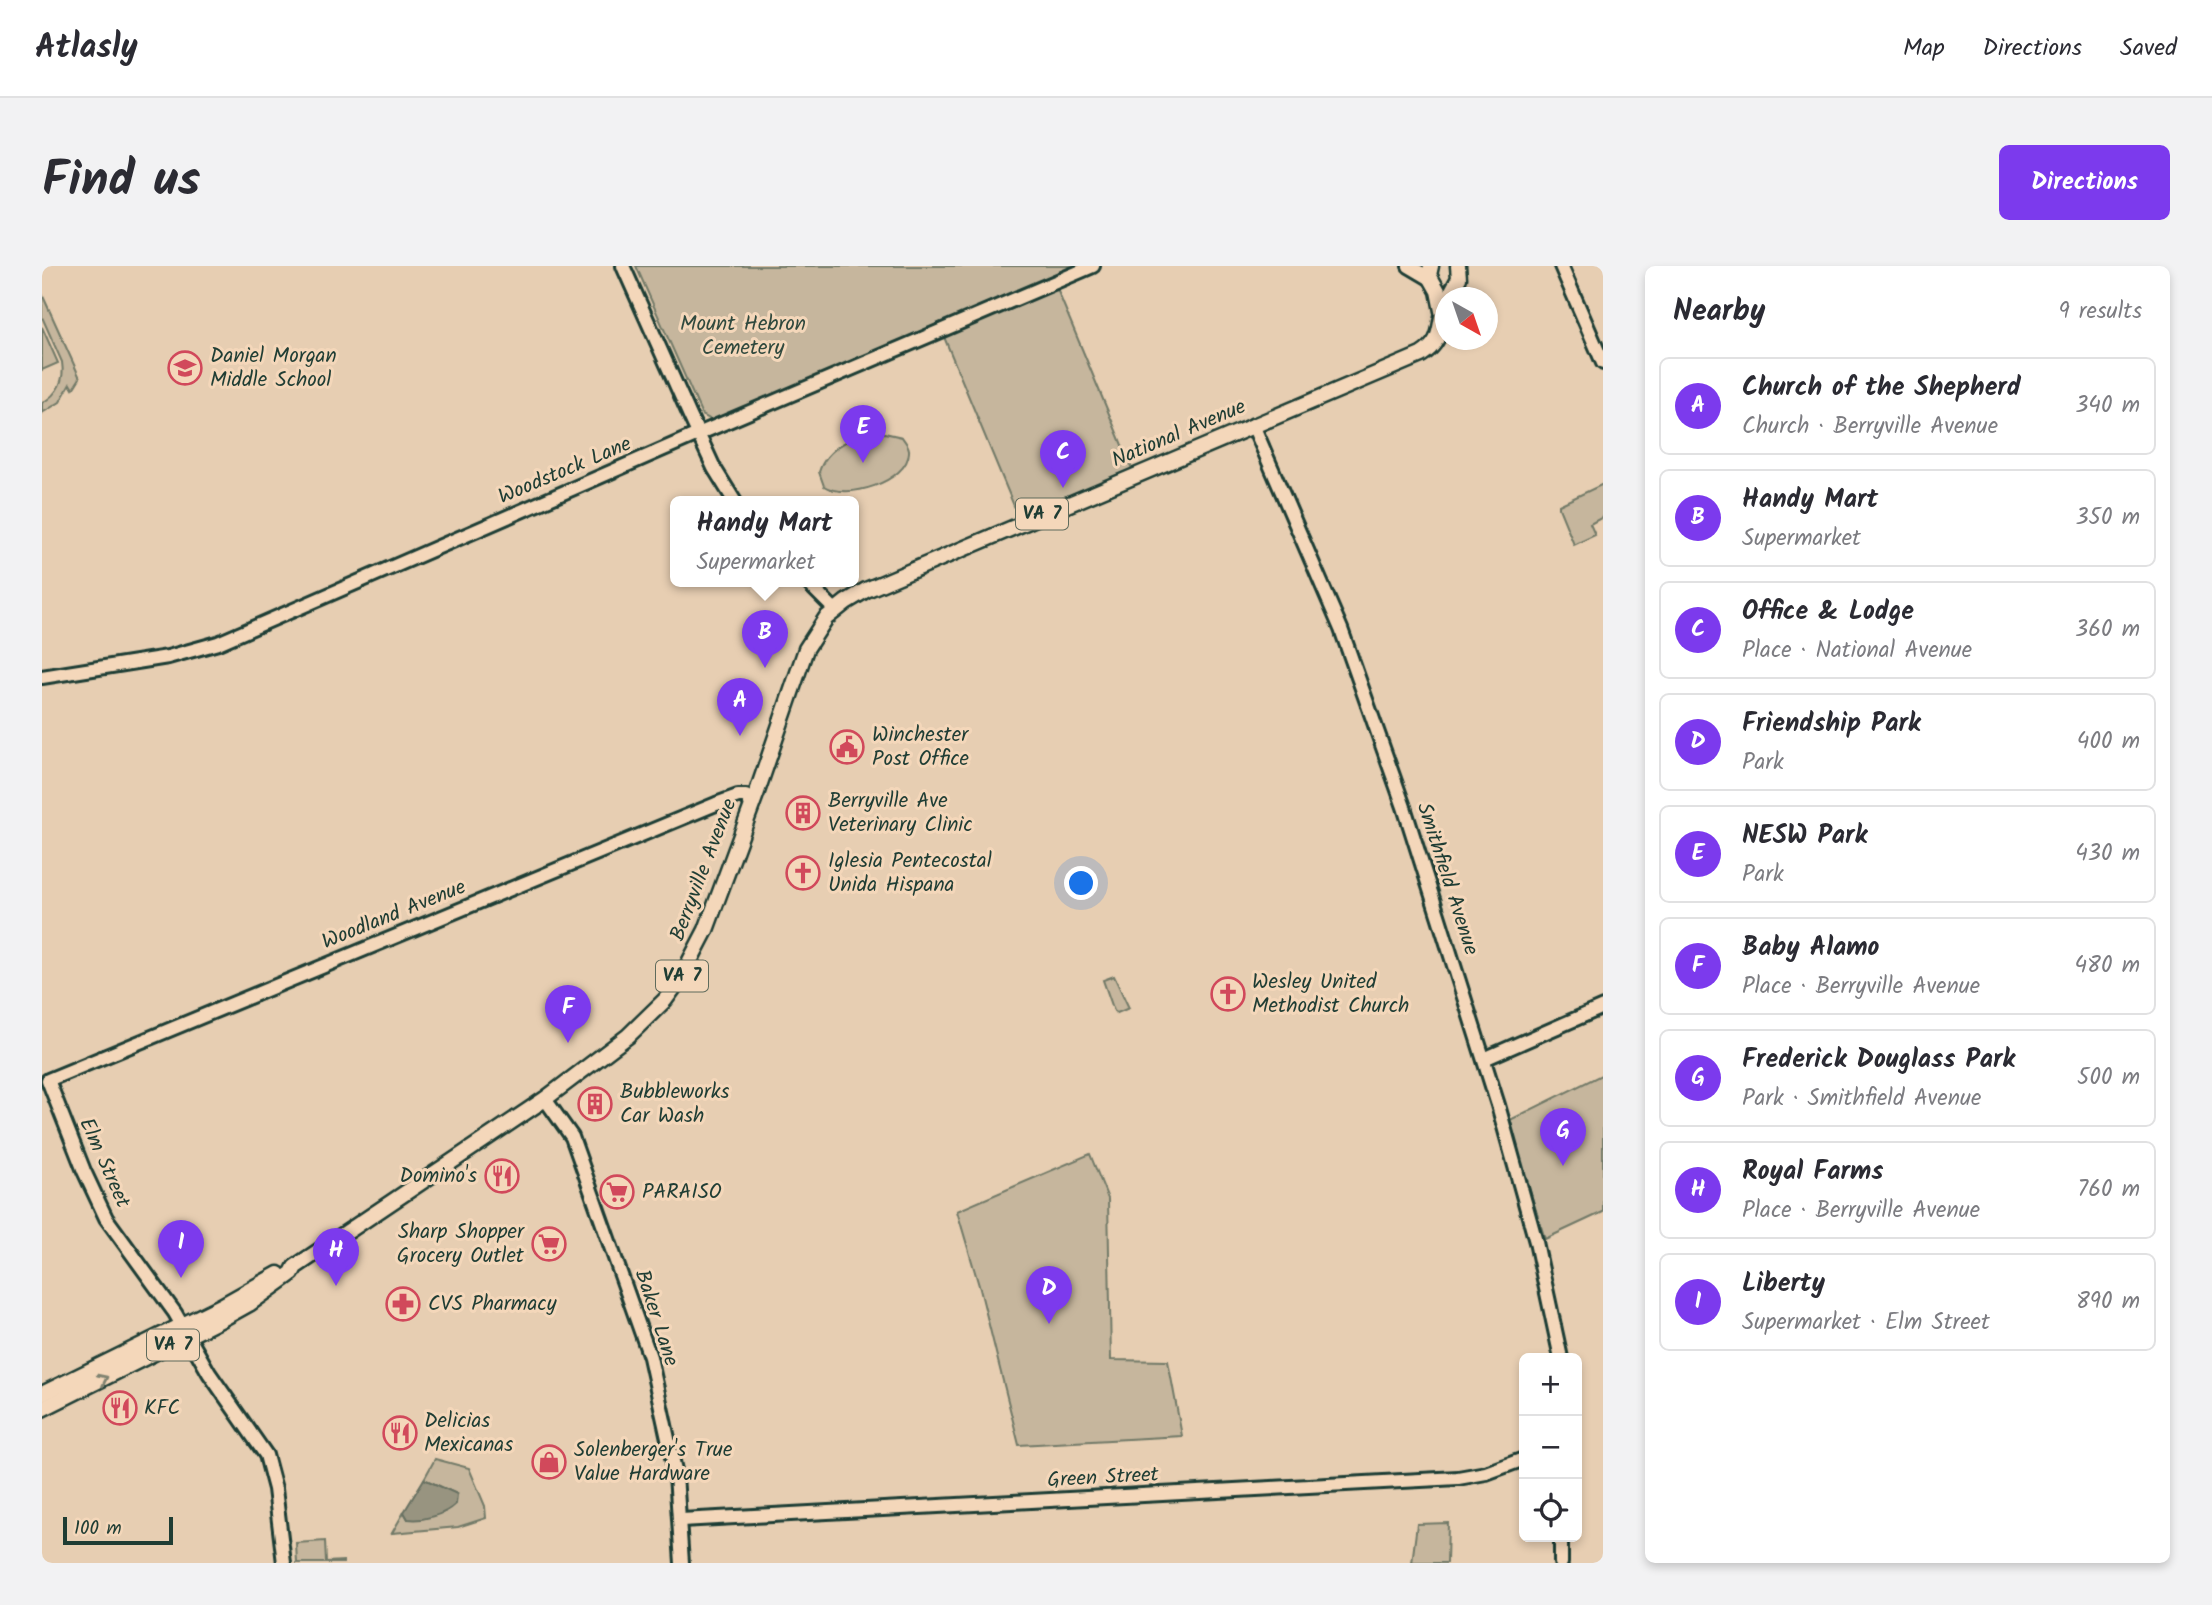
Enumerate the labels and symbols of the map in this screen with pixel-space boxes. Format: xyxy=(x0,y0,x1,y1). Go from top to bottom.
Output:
north arrow xyxy=(1435,287,1498,350)
park label: Mount Hebron Cemetery xyxy=(680,308,806,365)
place label: Daniel Morgan Middle School xyxy=(210,340,337,397)
school or university icon: Daniel Morgan Middle School xyxy=(166,349,204,387)
street label: National Avenue xyxy=(1107,391,1252,477)
pin: E xyxy=(840,405,886,463)
street label: Woodstock Lane xyxy=(493,428,637,514)
pin: C xyxy=(1040,430,1086,488)
road number: VA 7 xyxy=(1016,498,1068,530)
pin: B xyxy=(742,610,788,668)
pin: A xyxy=(717,678,763,736)
place label: Winchester Post Office xyxy=(872,719,970,776)
public building icon: Winchester Post Office xyxy=(828,728,866,766)
place label: Berryville Ave Veterinary Clinic xyxy=(828,785,973,842)
street label: Berryville Avenue xyxy=(662,793,747,946)
building icon: Berryville Ave Veterinary Clinic xyxy=(784,794,822,832)
street label: Smithfield Avenue xyxy=(1407,798,1487,960)
place label: Iglesia Pentecostal Unida Hispana xyxy=(828,845,992,902)
church icon: Iglesia Pentecostal Unida Hispana xyxy=(784,854,822,892)
your location xyxy=(1064,866,1098,900)
street label: Woodland Avenue xyxy=(317,871,472,959)
road number: VA 7 xyxy=(656,960,708,992)
place label: Wesley United Methodist Church xyxy=(1252,966,1409,1023)
church icon: Wesley United Methodist Church xyxy=(1209,975,1247,1013)
pin: F xyxy=(545,985,591,1043)
place label: Bubbleworks Car Wash xyxy=(620,1076,730,1133)
building icon: Bubbleworks Car Wash xyxy=(576,1085,614,1123)
pin: G xyxy=(1540,1108,1586,1166)
street label: Elm Street xyxy=(69,1113,139,1214)
restaurant icon: Domino's xyxy=(483,1157,521,1195)
place label: Domino's xyxy=(400,1160,477,1193)
supermarket icon: PARAISO xyxy=(598,1173,636,1211)
place label: PARAISO xyxy=(642,1176,722,1209)
place label: Sharp Shopper Grocery Outlet xyxy=(397,1216,525,1273)
pin: I xyxy=(158,1220,204,1278)
supermarket icon: Sharp Shopper Grocery Outlet xyxy=(530,1225,568,1263)
pin: H xyxy=(313,1228,359,1286)
street label: Baker Lane xyxy=(625,1265,687,1371)
pin: D xyxy=(1026,1266,1072,1324)
pharmacy icon: CVS Pharmacy xyxy=(384,1285,422,1323)
place label: CVS Pharmacy xyxy=(428,1288,557,1321)
road number: VA 7 xyxy=(147,1330,199,1360)
one-way arrow xyxy=(96,1374,108,1388)
restaurant icon: KFC xyxy=(101,1389,139,1427)
place label: KFC xyxy=(144,1392,180,1425)
place label: Delicias Mexicanas xyxy=(424,1405,513,1462)
restaurant icon: Delicias Mexicanas xyxy=(381,1414,419,1452)
place label: Solenberger's True Value Hardware xyxy=(574,1434,733,1491)
shop icon: Solenberger's True Value Hardware xyxy=(530,1443,568,1481)
street label: Green Street xyxy=(1046,1459,1160,1497)
scale bar xyxy=(63,1514,173,1546)

